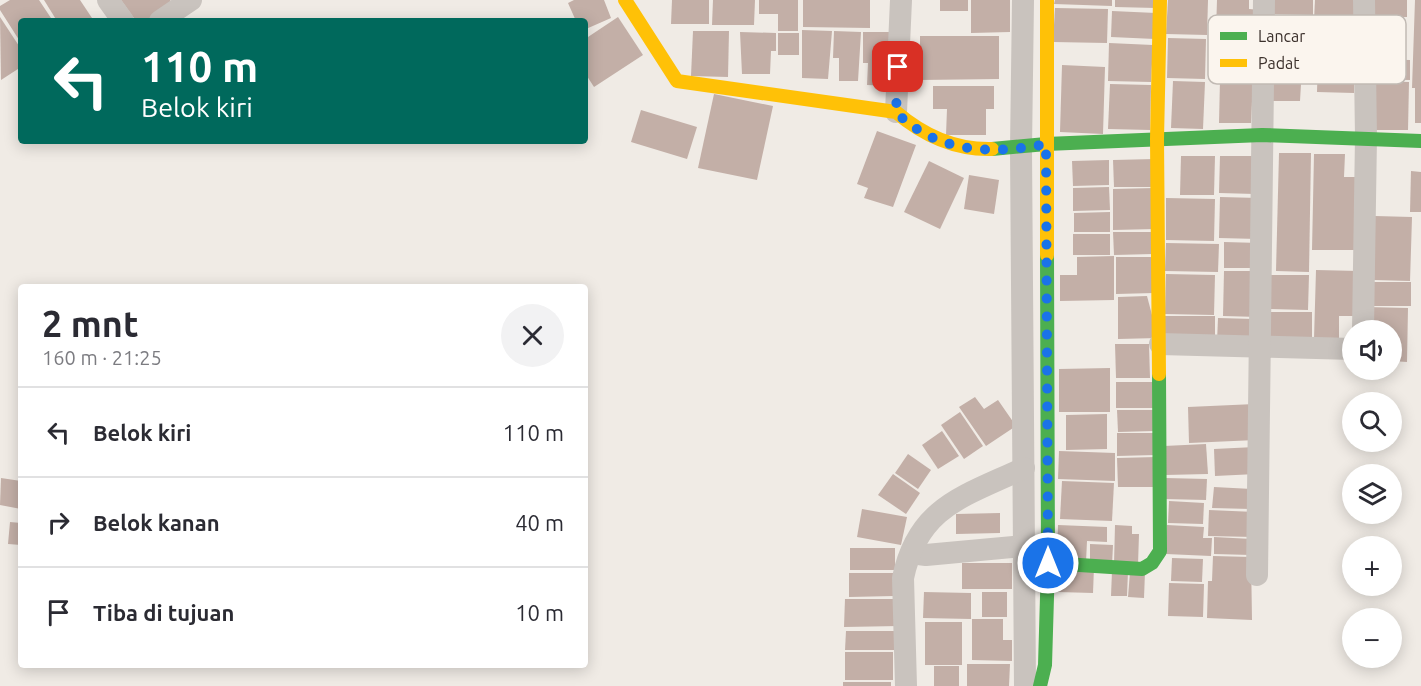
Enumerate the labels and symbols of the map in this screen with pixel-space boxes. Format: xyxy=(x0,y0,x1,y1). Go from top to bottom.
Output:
legend xyxy=(1208,15,1406,84)
text: Lancar xyxy=(1258,27,1305,45)
pin xyxy=(872,41,923,92)
text: Padat xyxy=(1258,54,1300,72)
position arrow xyxy=(1016,531,1080,595)

